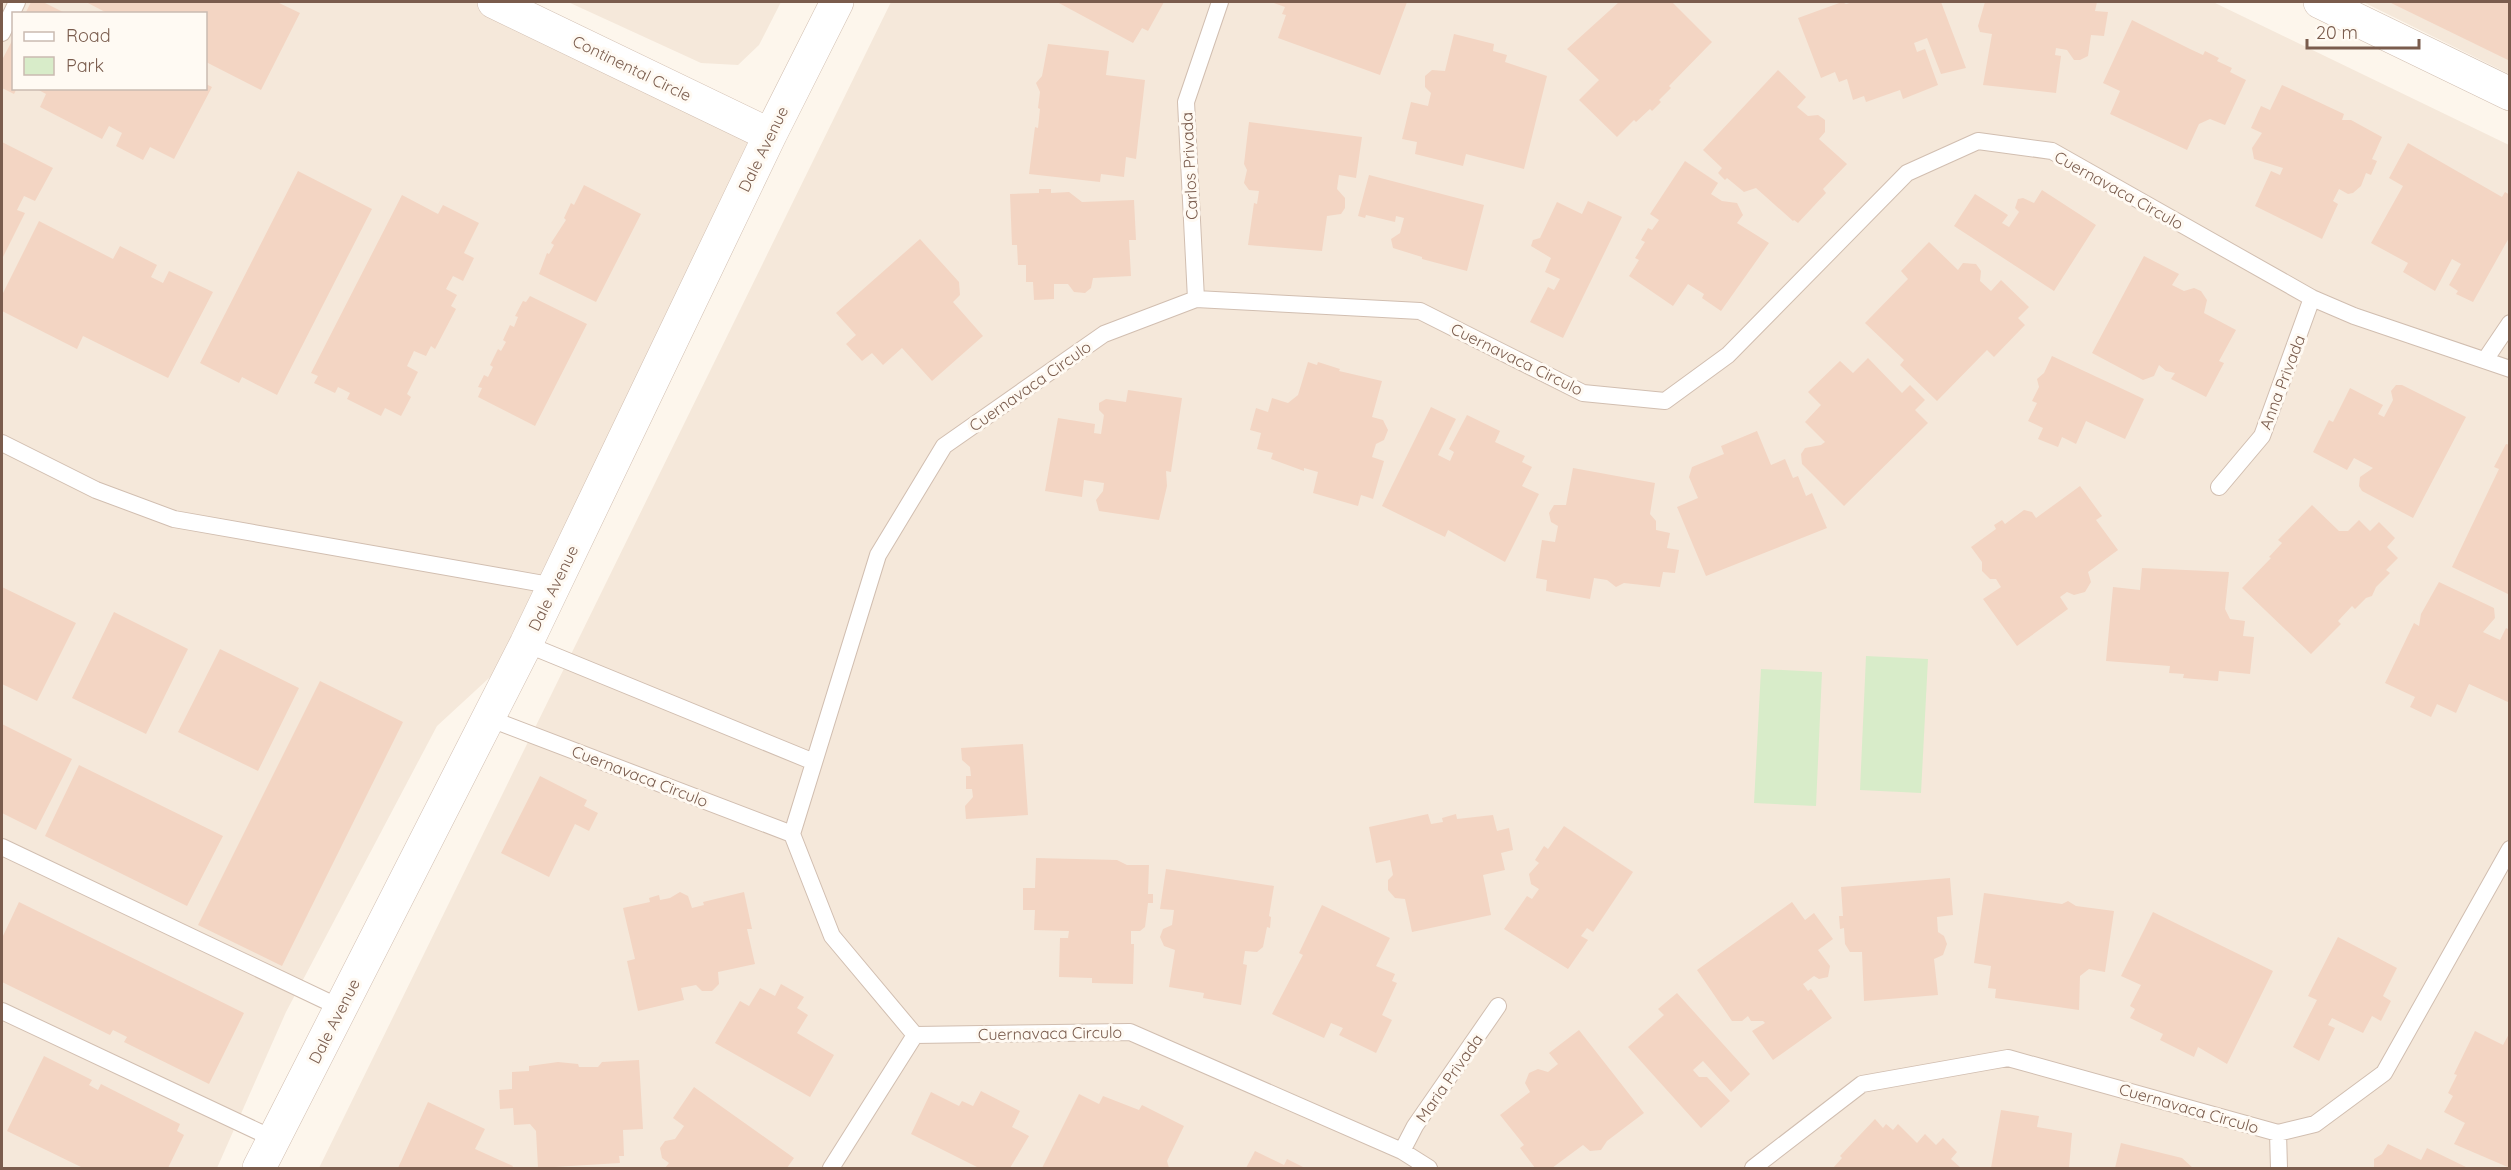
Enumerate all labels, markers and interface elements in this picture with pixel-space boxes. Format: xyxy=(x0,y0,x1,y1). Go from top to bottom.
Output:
legend xyxy=(12,12,207,90)
scale bar xyxy=(2307,12,2420,50)
text: 20 m xyxy=(2316,21,2358,44)
text: Road xyxy=(66,24,111,47)
street label: Continental Circle xyxy=(569,31,695,105)
text: Park xyxy=(66,54,104,77)
street label: Dale Avenue xyxy=(734,103,792,195)
street label: Carlos Privada xyxy=(1176,112,1202,220)
street label: Cuernavaca Circulo xyxy=(2051,146,2187,234)
street label: Cuernavaca Circulo xyxy=(1448,318,1586,400)
street label: Anna Privada xyxy=(2255,332,2309,432)
street label: Cuernavaca Circulo xyxy=(965,336,1095,436)
street label: Dale Avenue xyxy=(524,542,582,634)
street label: Cuernavaca Circulo xyxy=(569,741,711,811)
street label: Dale Avenue xyxy=(304,975,364,1067)
street label: Cuernavaca Circulo xyxy=(978,1022,1122,1044)
street label: Maria Privada xyxy=(1411,1030,1487,1126)
street label: Cuernavaca Circulo xyxy=(2117,1079,2261,1137)

